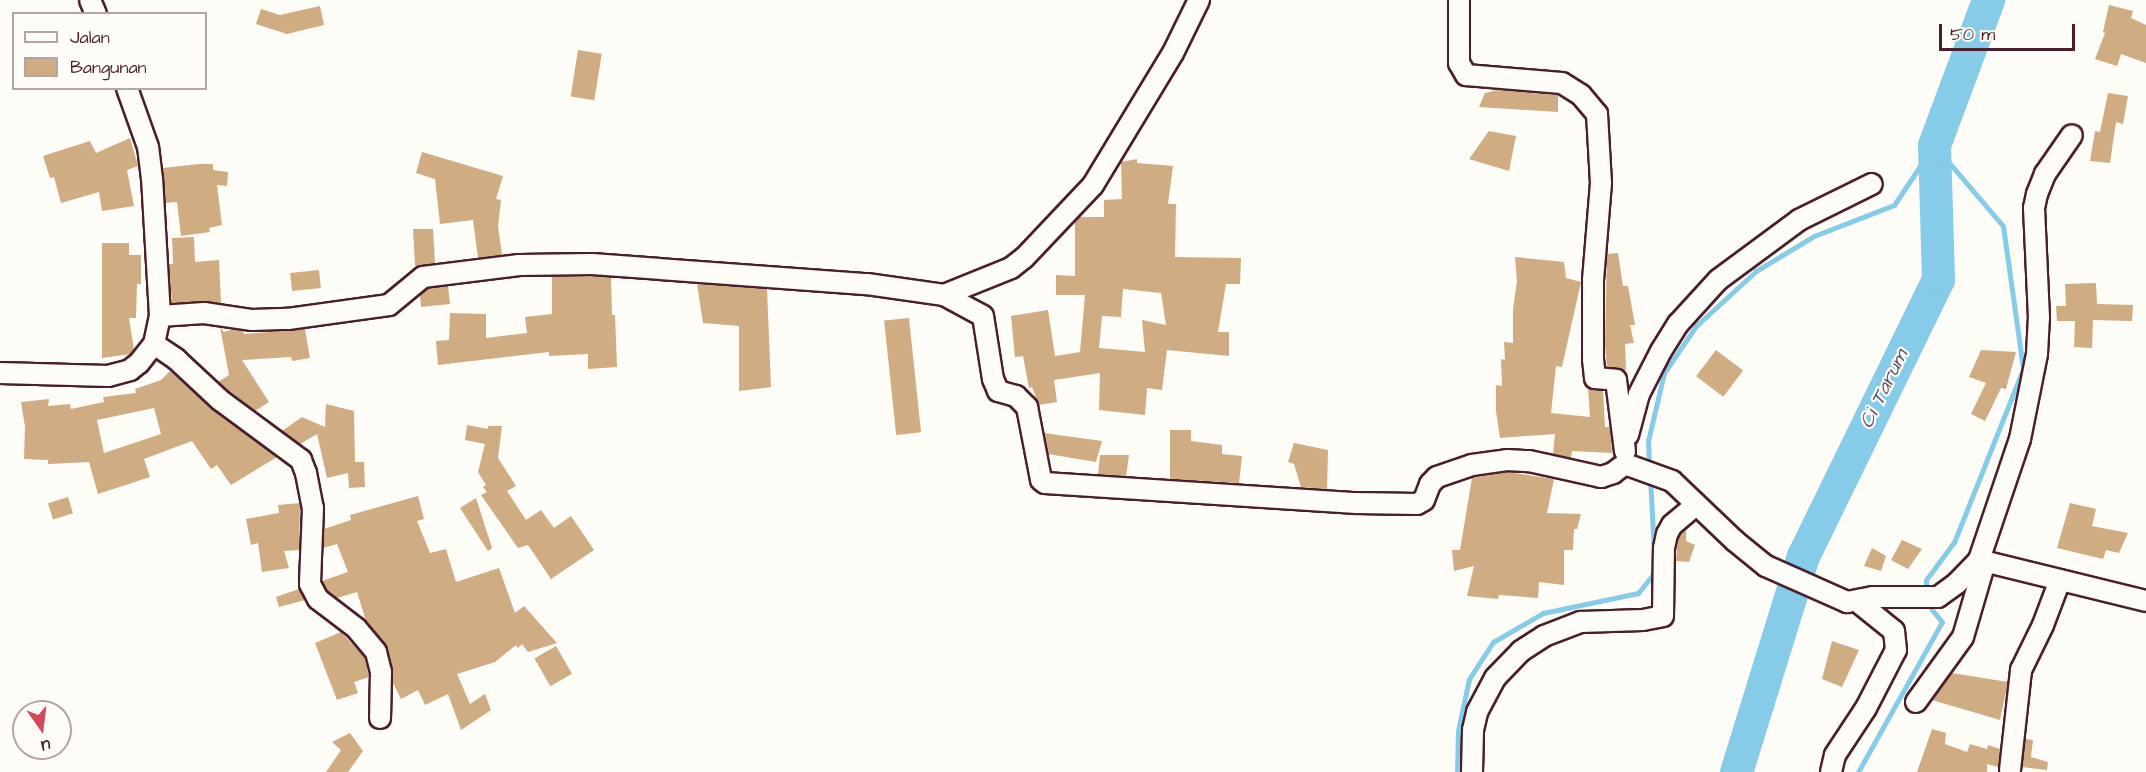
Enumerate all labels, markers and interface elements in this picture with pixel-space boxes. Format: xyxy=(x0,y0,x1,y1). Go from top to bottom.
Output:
legend xyxy=(12,12,207,90)
scale bar xyxy=(1942,12,2078,50)
text: 50 m xyxy=(1950,22,1995,47)
text: Jalan xyxy=(70,25,110,50)
text: Bangunan xyxy=(70,55,147,80)
water label: Ci Tarum xyxy=(1855,346,1913,432)
north arrow xyxy=(12,700,72,760)
text: U xyxy=(39,734,53,757)

